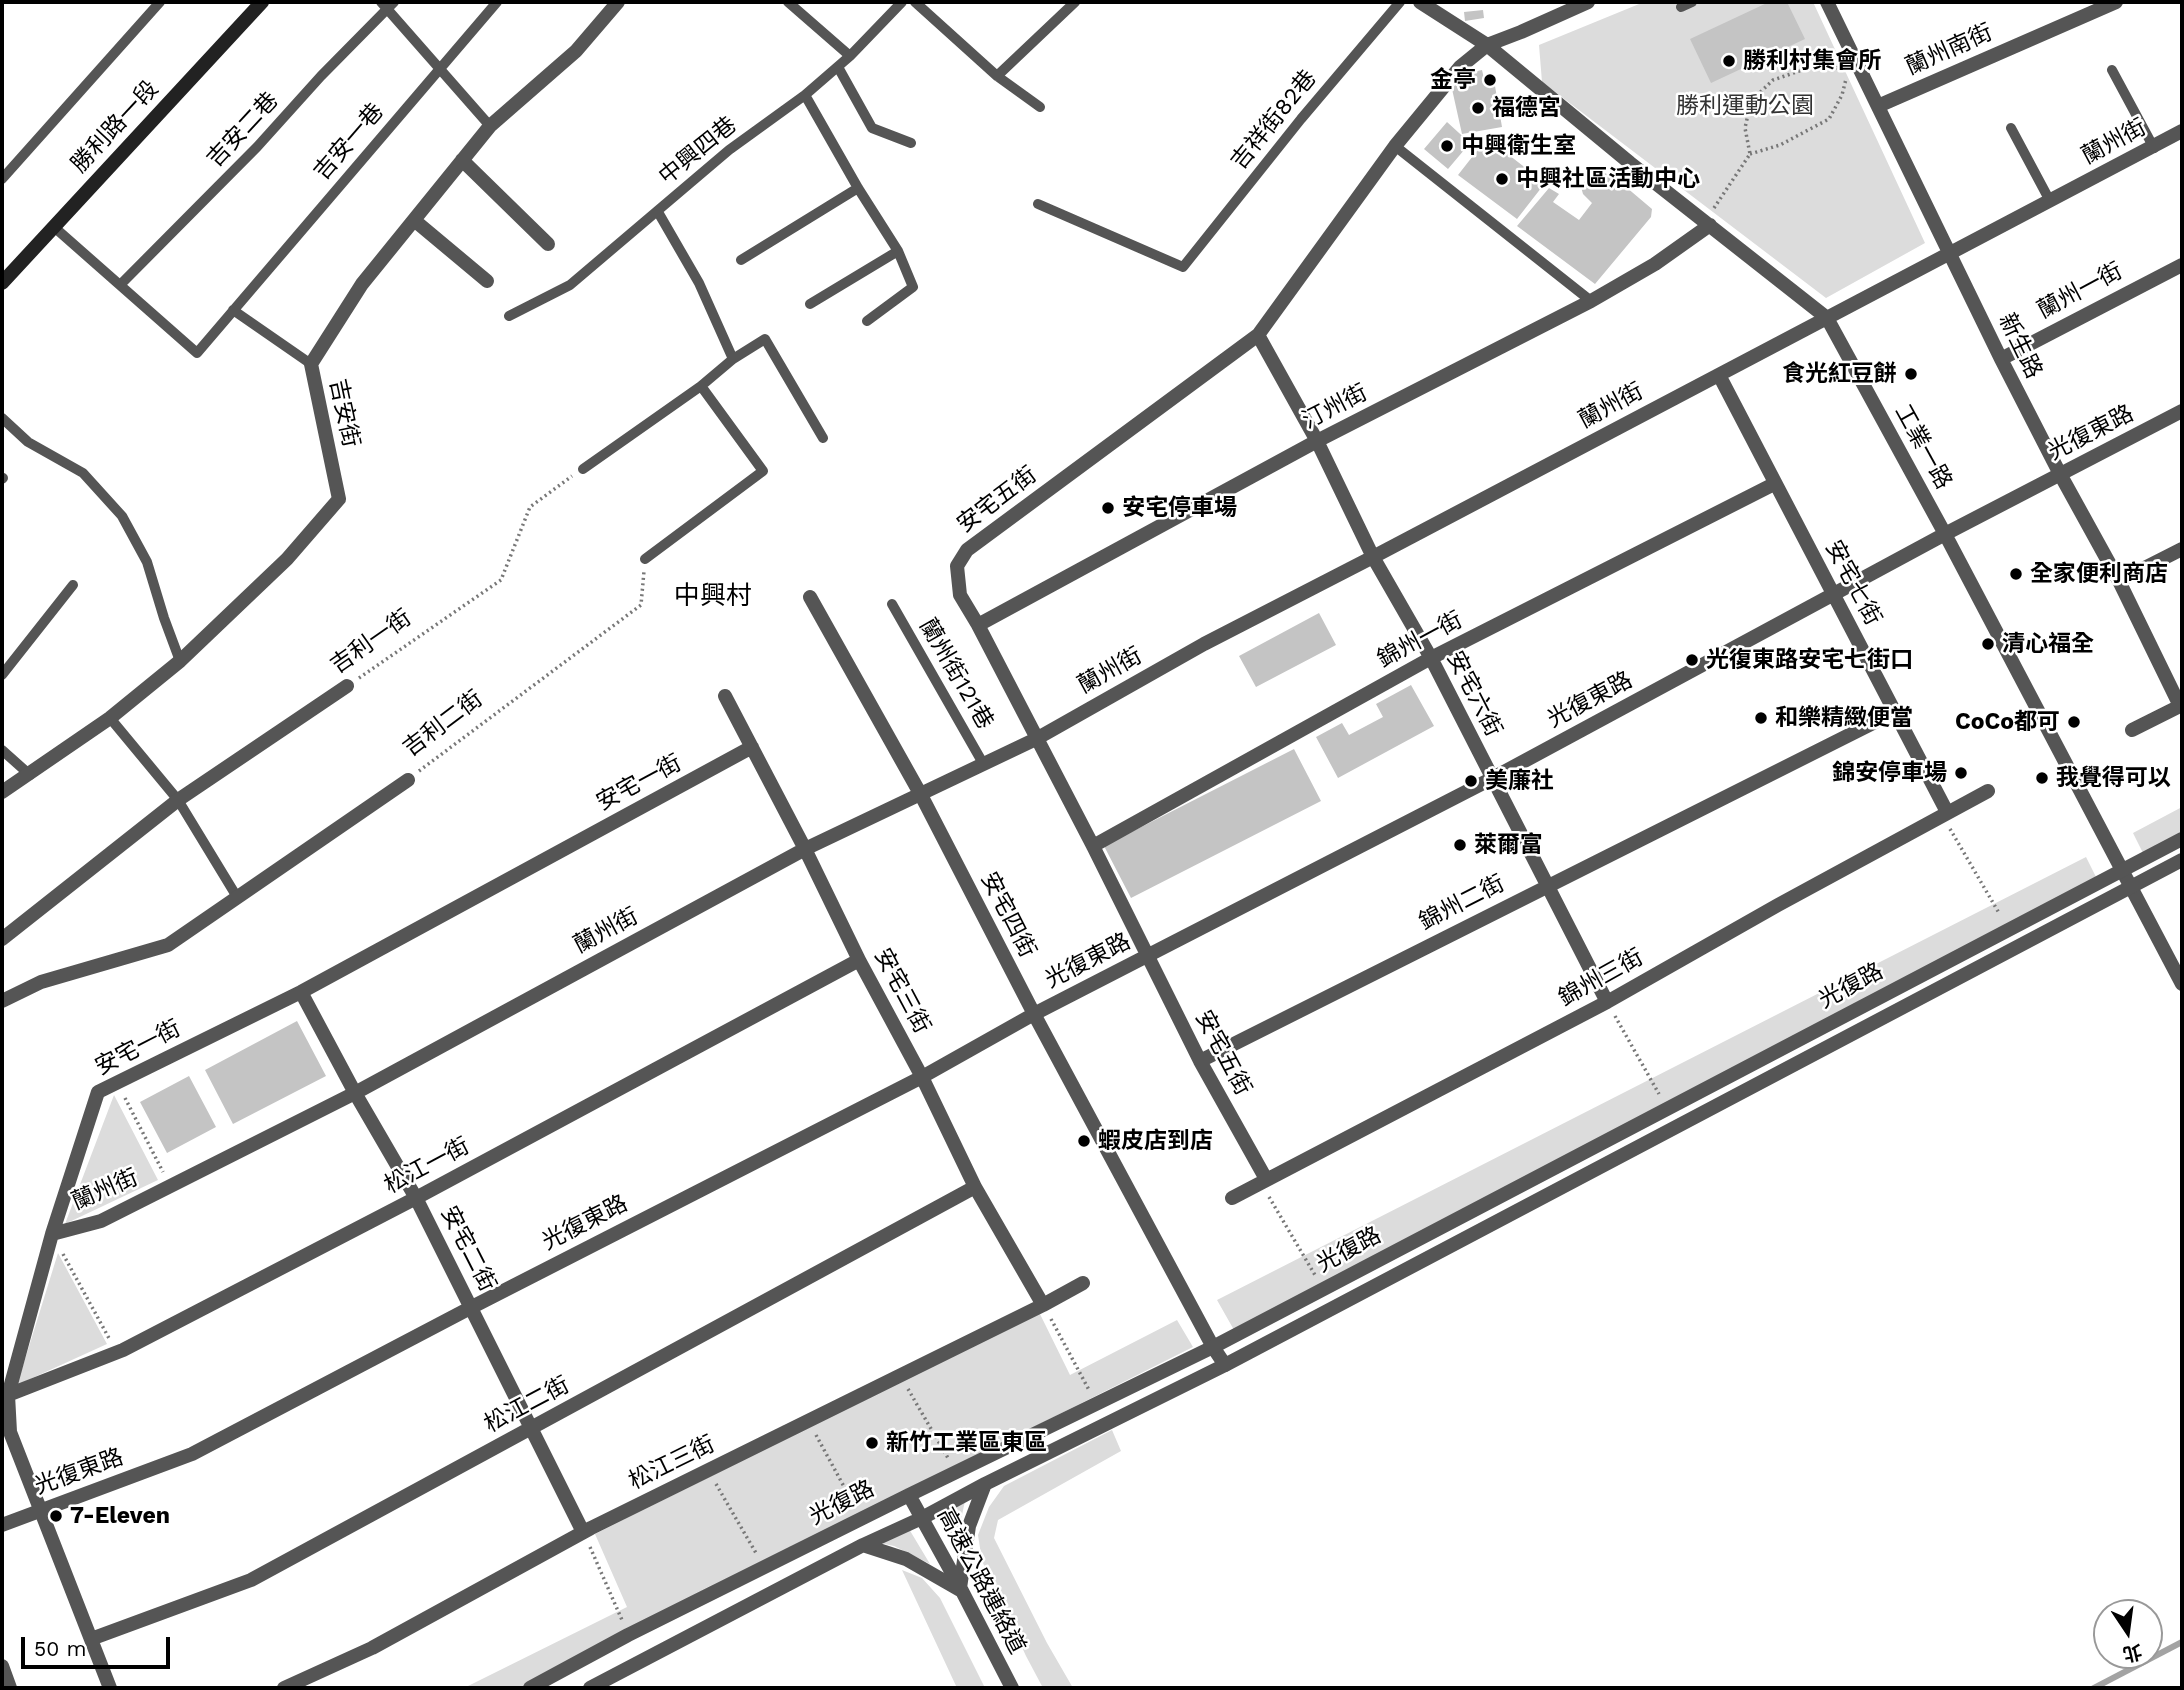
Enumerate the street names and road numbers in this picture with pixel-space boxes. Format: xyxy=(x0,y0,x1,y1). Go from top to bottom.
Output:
street label: 蘭州南街 xyxy=(1901,19,1997,81)
street label: 吉祥街82巷 xyxy=(1226,65,1322,175)
street label: 勝利路一段 xyxy=(66,76,164,178)
street label: 吉安二巷 xyxy=(202,87,284,173)
street label: 吉安一巷 xyxy=(308,98,390,186)
street label: 中興四巷 xyxy=(654,111,742,191)
street label: 蘭州街 xyxy=(2077,114,2151,170)
street label: 蘭州一街 xyxy=(2033,257,2127,325)
street label: 新生路 xyxy=(1992,309,2048,383)
street label: 吉安街 xyxy=(323,376,365,450)
street label: 蘭州街 xyxy=(1574,378,1648,434)
street label: 汀州街 xyxy=(1298,379,1372,435)
street label: 工業一路 xyxy=(1889,400,1957,494)
street label: 光復東路 xyxy=(2044,400,2138,466)
street label: 安宅五街 xyxy=(952,461,1042,539)
street label: 安宅七街 xyxy=(1819,536,1887,630)
street label: 吉利一街 xyxy=(325,604,417,680)
street label: 錦州一街 xyxy=(1373,606,1467,674)
street label: 蘭州街121巷 xyxy=(913,614,999,734)
street label: 蘭州街 xyxy=(1073,642,1147,700)
street label: 安宅六街 xyxy=(1441,647,1507,741)
street label: 光復東路 xyxy=(1543,666,1637,734)
street label: 吉利二街 xyxy=(398,685,488,763)
street label: 安宅一街 xyxy=(592,749,686,817)
street label: 安宅四街 xyxy=(975,868,1041,962)
street label: 錦州二街 xyxy=(1415,870,1509,936)
street label: 蘭州街 xyxy=(569,903,643,959)
street label: 光復東路 xyxy=(1041,928,1135,994)
street label: 安宅三街 xyxy=(868,944,936,1038)
street label: 錦州三街 xyxy=(1554,944,1648,1012)
street label: 光復路 xyxy=(1814,958,1888,1014)
street label: 安宅五街 xyxy=(1189,1006,1257,1100)
street label: 安宅一街 xyxy=(91,1015,185,1081)
street label: 松江一街 xyxy=(380,1132,474,1200)
street label: 蘭州街 xyxy=(68,1164,142,1216)
street label: 光復東路 xyxy=(538,1190,632,1256)
street label: 安宅二街 xyxy=(435,1202,501,1296)
street label: 光復路 xyxy=(1312,1222,1386,1278)
street label: 松江二街 xyxy=(480,1371,574,1439)
street label: 松江三街 xyxy=(625,1430,719,1496)
street label: 光復東路 xyxy=(31,1443,127,1501)
street label: 光復路 xyxy=(805,1475,879,1531)
street label: 高速公路連絡道 xyxy=(931,1503,1031,1659)

